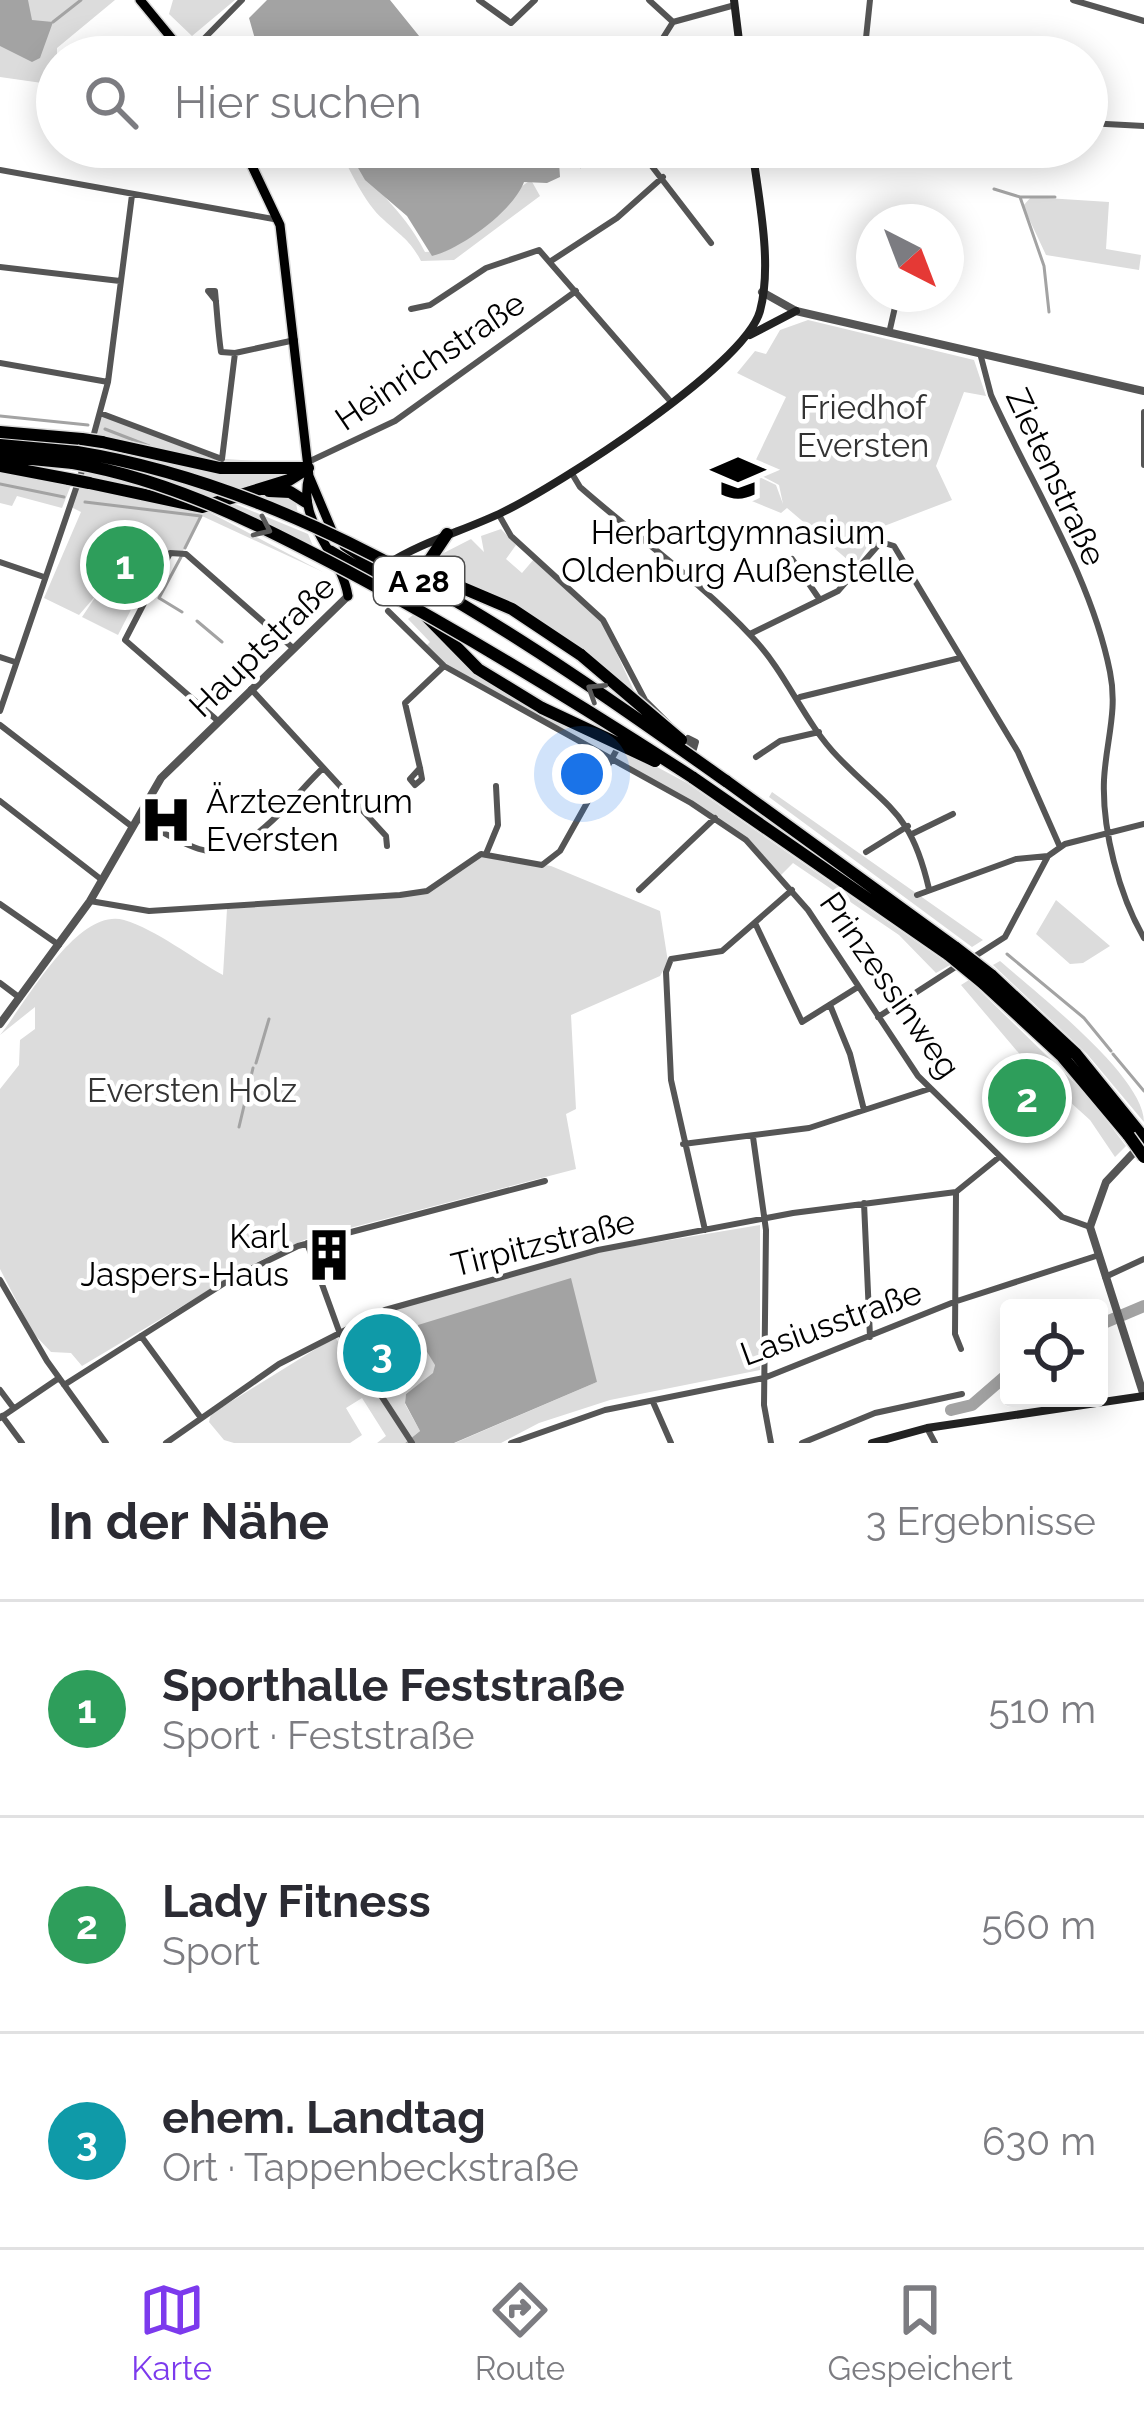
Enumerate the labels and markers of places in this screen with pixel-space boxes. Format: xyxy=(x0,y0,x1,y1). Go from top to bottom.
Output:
school or university icon: Herbartgymnasium Oldenburg Außenstelle xyxy=(709,449,767,507)
place label: Herbartgymnasium Oldenburg Außenstelle xyxy=(561,513,915,590)
pin: 1 xyxy=(86,520,164,610)
place label: Ärztezentrum Eversten xyxy=(206,782,413,859)
hospital icon: Ärztezentrum Eversten xyxy=(137,791,195,849)
pin: 2 xyxy=(988,1053,1066,1143)
place label: Karl Jaspers-Haus xyxy=(81,1217,290,1294)
building icon: Karl Jaspers-Haus xyxy=(300,1226,358,1284)
pin: 3 xyxy=(343,1308,421,1398)

